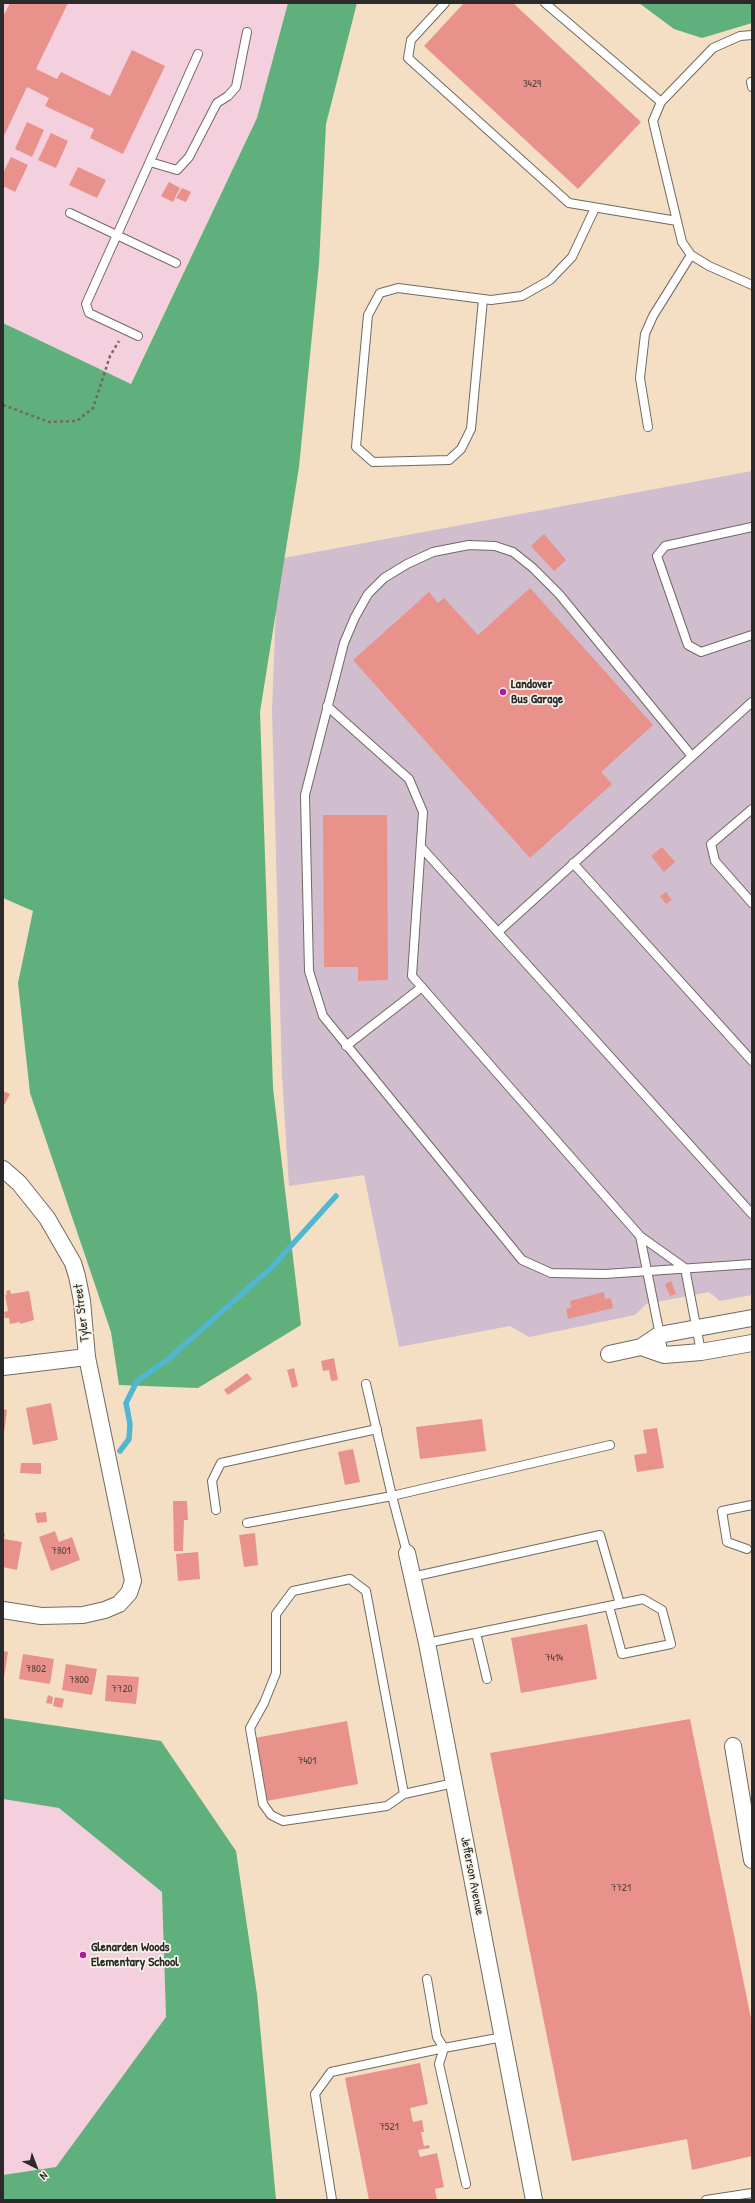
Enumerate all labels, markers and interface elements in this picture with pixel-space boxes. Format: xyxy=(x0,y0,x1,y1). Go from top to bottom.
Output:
house number: 3429 xyxy=(523,77,541,91)
place label: Landover Bus Garage xyxy=(511,677,563,708)
marker: Landover Bus Garage xyxy=(498,687,508,697)
street label: Tyler Street xyxy=(71,1283,93,1343)
house number: 7801 xyxy=(51,1544,71,1558)
house number: 7414 xyxy=(545,1651,563,1665)
house number: 7802 xyxy=(26,1662,46,1676)
house number: 7800 xyxy=(69,1673,89,1687)
house number: 7720 xyxy=(112,1682,132,1696)
house number: 7401 xyxy=(298,1754,316,1768)
street label: Jefferson Avenue xyxy=(457,1836,487,1916)
house number: 7721 xyxy=(611,1881,631,1895)
place label: Glenarden Woods Elementary School xyxy=(91,1940,179,1971)
marker: Glenarden Woods Elementary School xyxy=(78,1950,88,1960)
house number: 7521 xyxy=(379,2120,399,2134)
north arrow xyxy=(16,2147,56,2187)
text: N xyxy=(37,2169,51,2183)

